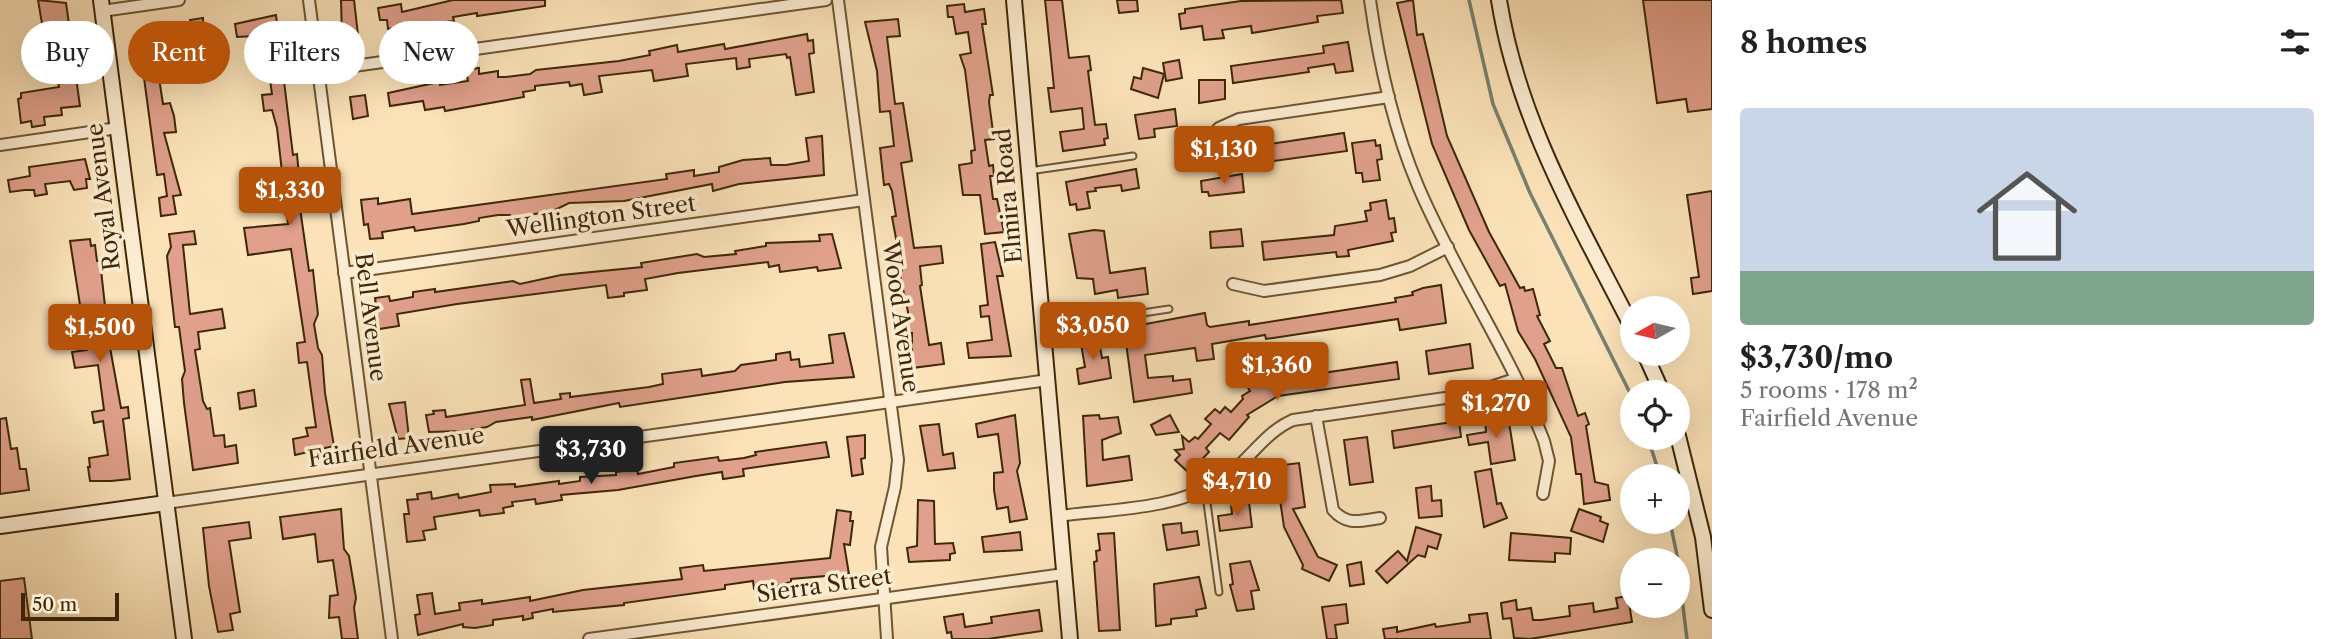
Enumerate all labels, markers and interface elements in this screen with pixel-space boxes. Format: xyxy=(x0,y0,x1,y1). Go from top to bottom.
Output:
chip: Buy xyxy=(21,21,114,84)
chip: Rent xyxy=(128,21,230,84)
chip: Filters xyxy=(244,21,365,84)
chip: New xyxy=(379,21,479,84)
icon: filters xyxy=(2276,23,2314,61)
text: 8 homes xyxy=(1740,24,1867,61)
street label: Royal Avenue xyxy=(80,122,126,272)
street label: Elmira Road xyxy=(988,127,1028,265)
pin: $1,130 xyxy=(1167,127,1281,186)
text: $1,130 xyxy=(1190,135,1258,163)
icon: home xyxy=(1964,153,2090,279)
pin: $1,330 xyxy=(233,168,347,227)
text: $1,330 xyxy=(255,176,325,204)
street label: Wellington Street xyxy=(503,189,698,243)
street label: Wood Avenue xyxy=(876,239,925,394)
street label: Bell Avenue xyxy=(349,251,393,383)
north arrow xyxy=(1620,296,1690,366)
map controls xyxy=(1620,296,1690,618)
pin: $3,050 xyxy=(1036,302,1150,362)
pin: $1,500 xyxy=(43,304,157,364)
text: $3,050 xyxy=(1056,311,1130,339)
text: $1,500 xyxy=(64,313,136,341)
text: $3,730/mo xyxy=(1740,339,1893,376)
pin: $1,360 xyxy=(1220,342,1334,402)
text: $1,360 xyxy=(1242,351,1312,379)
text: 5 rooms · 178 m² xyxy=(1740,376,1918,404)
pin: $1,270 xyxy=(1439,380,1553,440)
button: locate xyxy=(1620,380,1690,450)
text: $1,270 xyxy=(1461,389,1531,417)
text: Fairfield Avenue xyxy=(1740,404,1918,432)
street label: Fairfield Avenue xyxy=(306,421,486,473)
pin: $3,730 xyxy=(534,426,648,486)
text: $3,730 xyxy=(555,435,627,463)
pin: $4,710 xyxy=(1180,458,1294,518)
button: + xyxy=(1620,464,1690,534)
text: $4,710 xyxy=(1202,467,1272,495)
button: − xyxy=(1620,548,1690,618)
street label: Sierra Street xyxy=(755,562,893,608)
scale bar xyxy=(21,590,119,622)
text: 50 m xyxy=(32,593,77,616)

